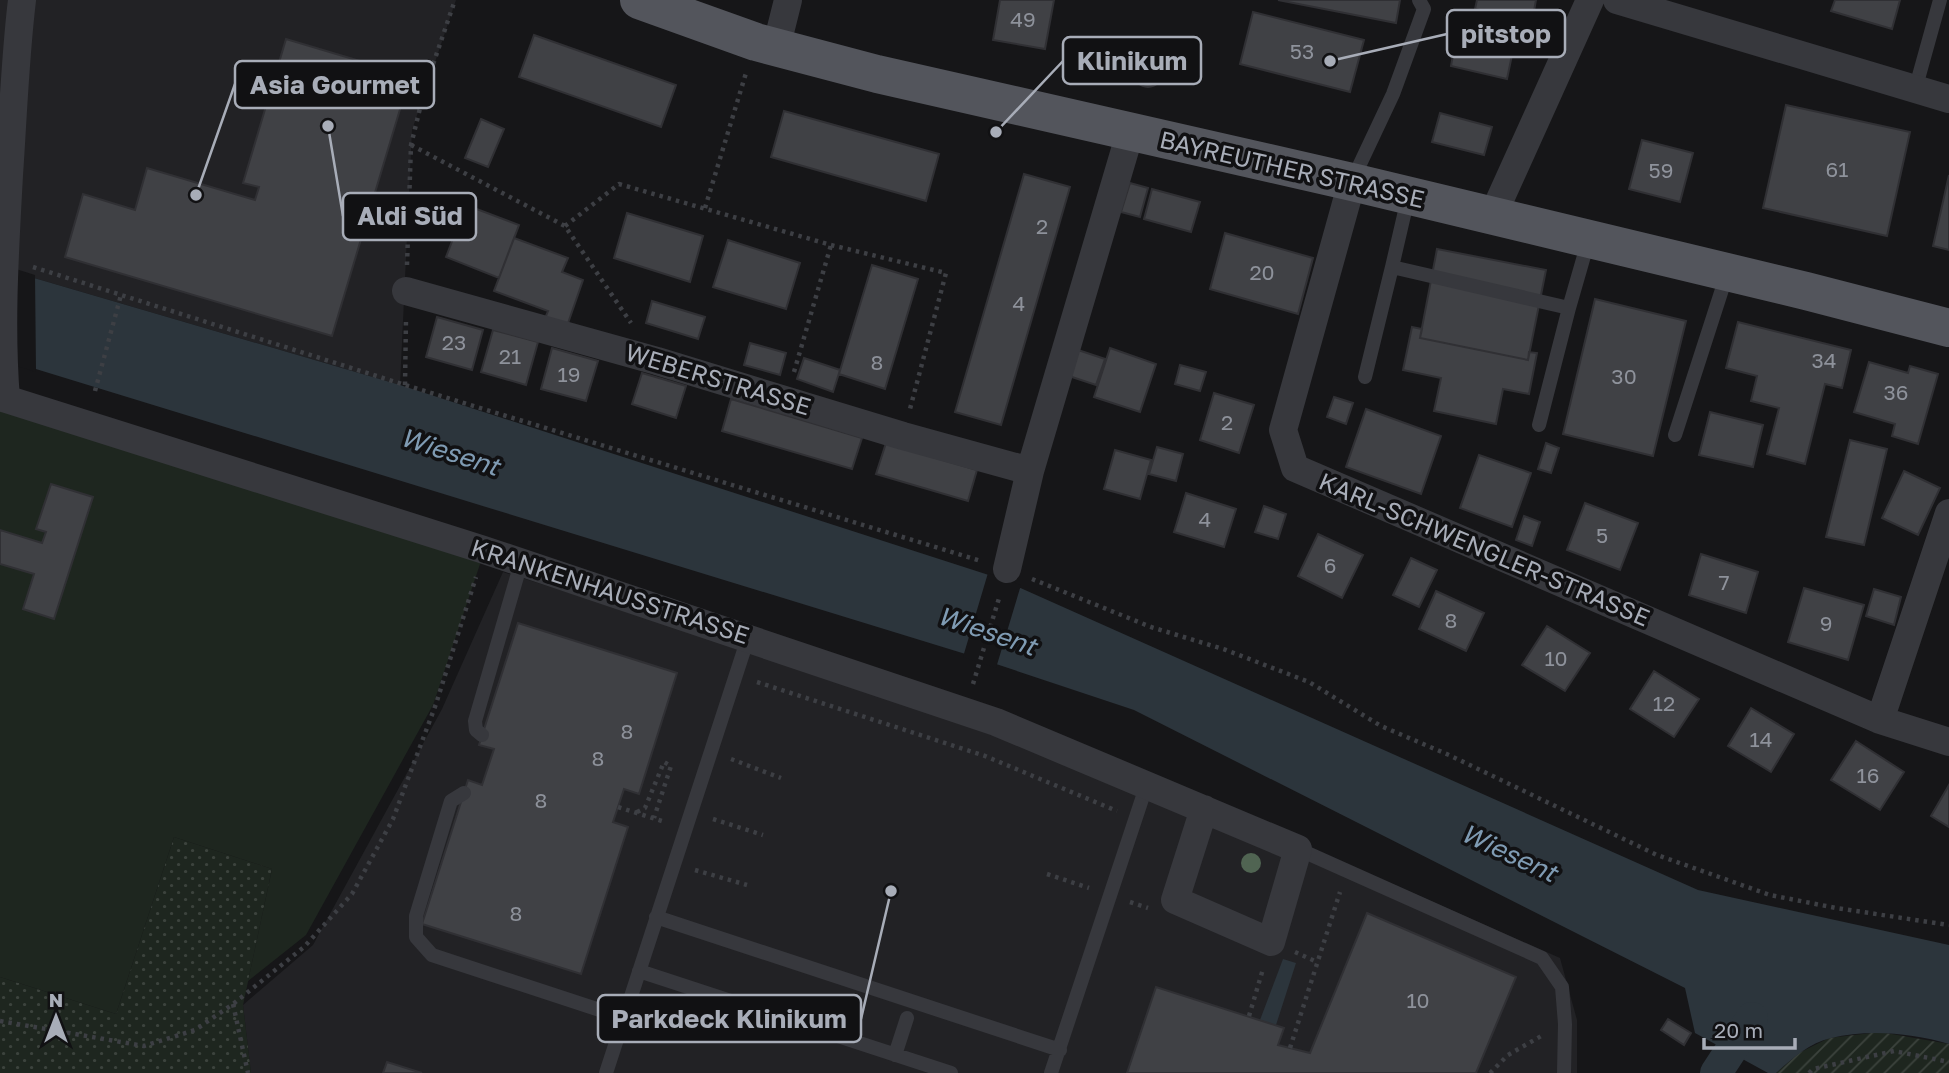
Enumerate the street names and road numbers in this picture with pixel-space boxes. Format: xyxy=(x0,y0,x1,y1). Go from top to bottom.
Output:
street label: BAYREUTHER STRASSE xyxy=(1157,124,1427,213)
street label: WEBERSTRASSE xyxy=(622,337,815,421)
street label: KARL-SCHWENGLER-STRASSE xyxy=(1315,466,1654,632)
street label: KRANKENHAUSSTRASSE xyxy=(468,532,753,649)

